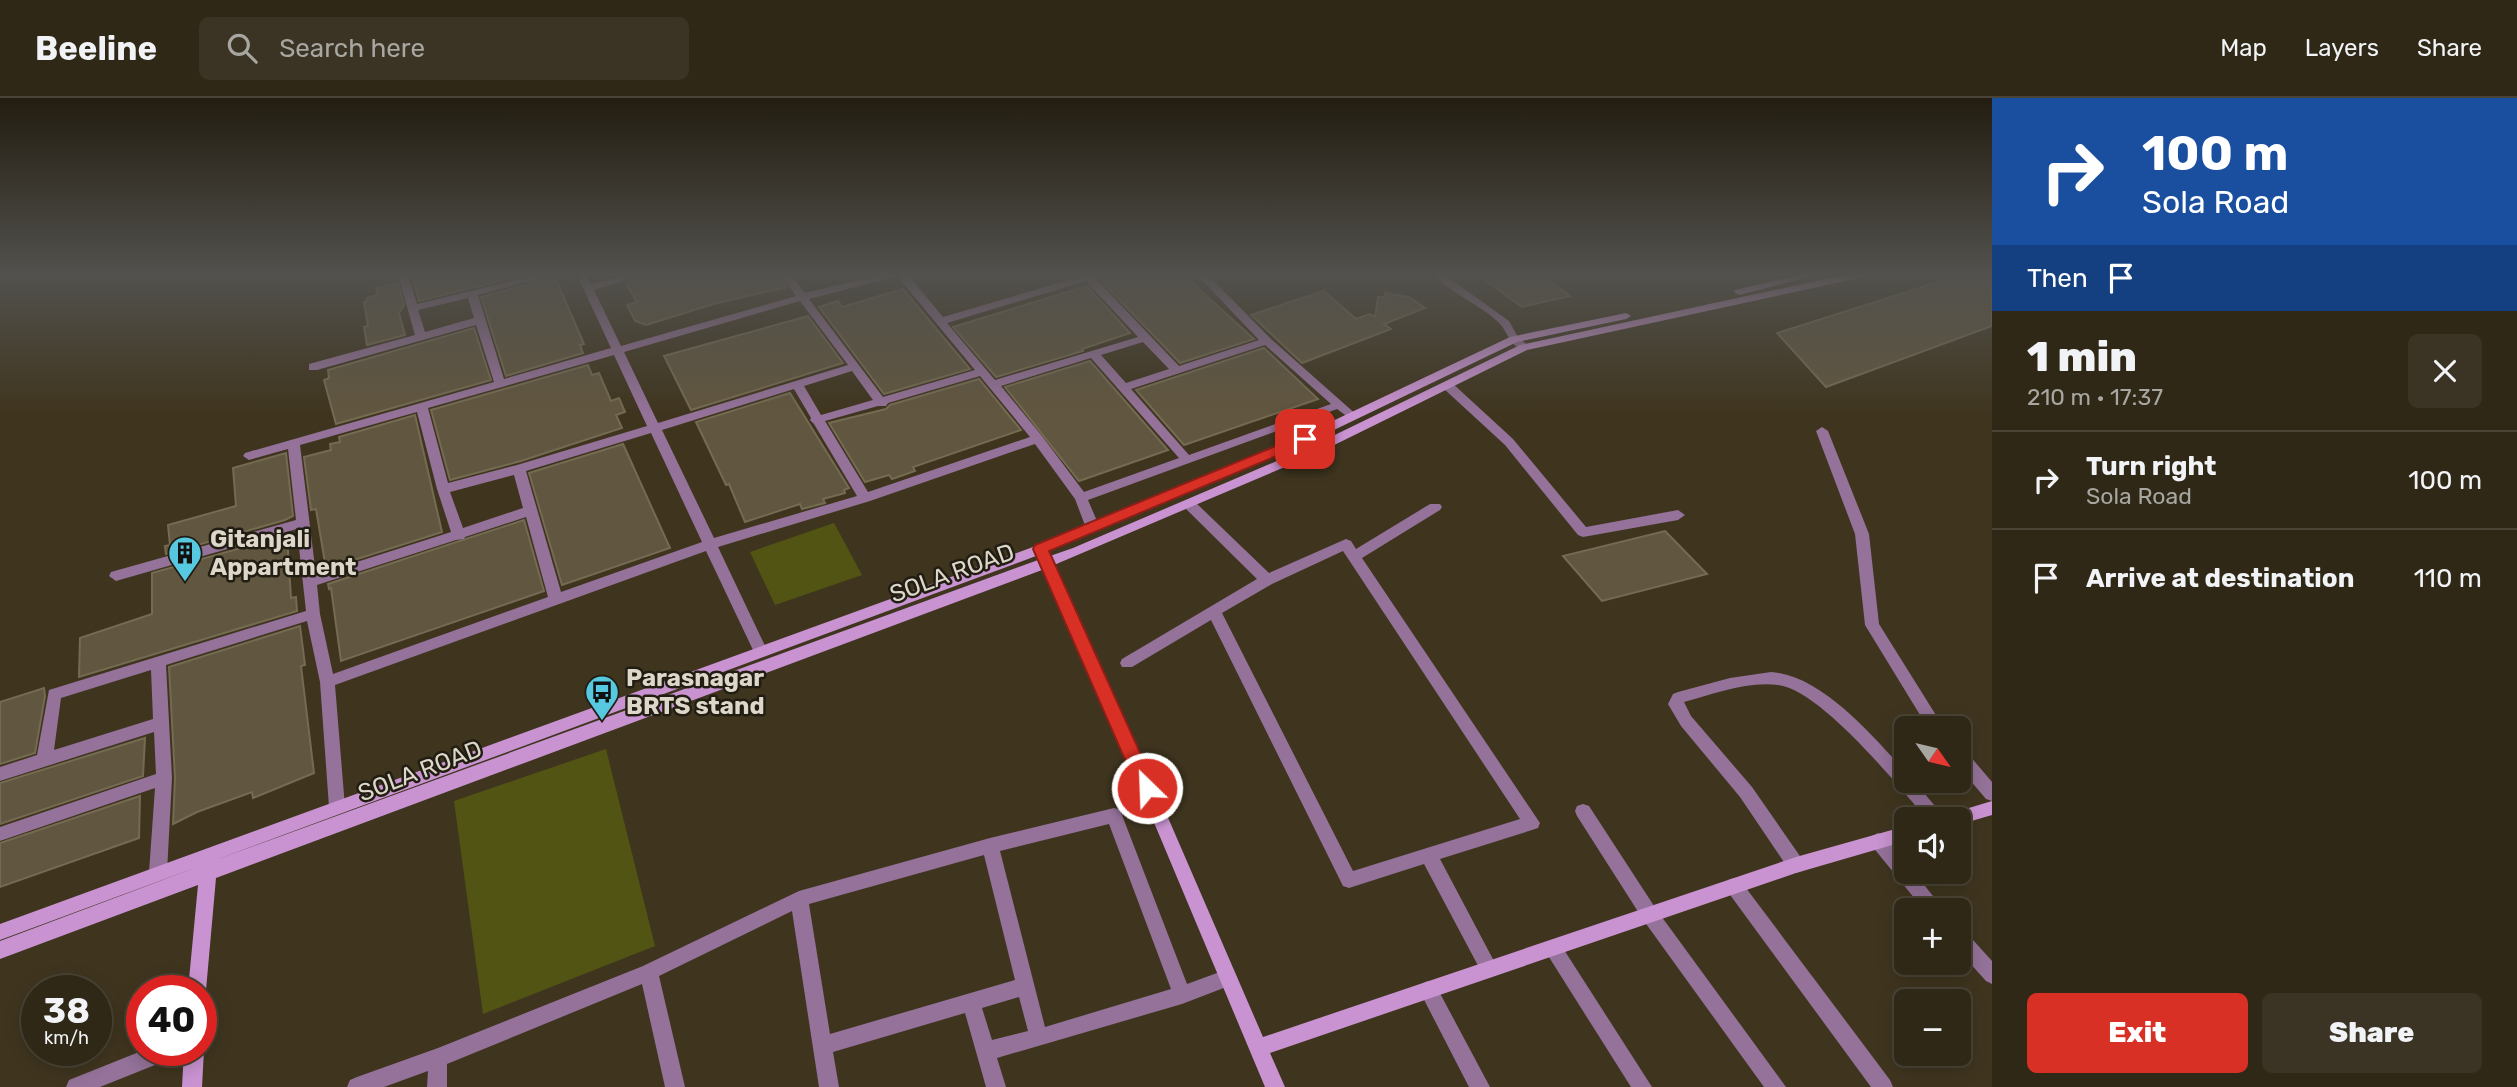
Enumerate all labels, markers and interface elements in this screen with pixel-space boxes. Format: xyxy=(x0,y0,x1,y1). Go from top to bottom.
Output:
search box xyxy=(199,17,689,80)
text: Beeline xyxy=(35,29,157,68)
icon: search xyxy=(223,29,261,67)
text: Search here xyxy=(279,33,425,64)
text: Map xyxy=(2220,34,2267,62)
text: Layers xyxy=(2305,34,2379,62)
text: Share xyxy=(2417,34,2482,62)
text: 100 m xyxy=(2142,124,2288,182)
icon: right xyxy=(2027,126,2118,217)
text: Sola Road xyxy=(2142,183,2289,221)
icon: arrive xyxy=(2102,259,2140,297)
text: Then xyxy=(2027,263,2088,294)
text: 1 min xyxy=(2027,332,2137,382)
button: close xyxy=(2408,334,2482,408)
text: 210 m · 17:37 xyxy=(2027,383,2163,411)
pin xyxy=(1275,409,1335,469)
icon: arrive xyxy=(1286,420,1324,458)
text: Turn right xyxy=(2086,451,2216,482)
icon: right xyxy=(2027,461,2065,499)
text: 100 m xyxy=(2408,465,2482,496)
text: Sola Road xyxy=(2086,482,2192,510)
place label: Gitanjali Appartment xyxy=(210,525,356,581)
building icon: Gitanjali Appartment xyxy=(166,534,204,583)
street label: SOLA ROAD xyxy=(886,538,1018,608)
icon: arrive xyxy=(2027,559,2065,597)
text: Arrive at destination xyxy=(2086,563,2354,594)
text: 110 m xyxy=(2414,563,2482,594)
place label: Parasnagar BRTS stand xyxy=(626,664,765,720)
bus stop icon: Parasnagar BRTS stand xyxy=(583,673,621,722)
north arrow xyxy=(1894,716,1970,793)
map controls xyxy=(1894,716,1971,1066)
street label: SOLA ROAD xyxy=(354,735,486,807)
position arrow xyxy=(1110,751,1184,825)
button: sound xyxy=(1894,807,1971,884)
button: + xyxy=(1894,898,1971,975)
speed limit sign: 40 xyxy=(126,975,217,1066)
button: − xyxy=(1894,989,1971,1066)
text: 38 xyxy=(43,990,90,1032)
button: Exit xyxy=(2027,993,2248,1073)
button: Share xyxy=(2262,993,2482,1073)
text: km/h xyxy=(44,1027,89,1049)

